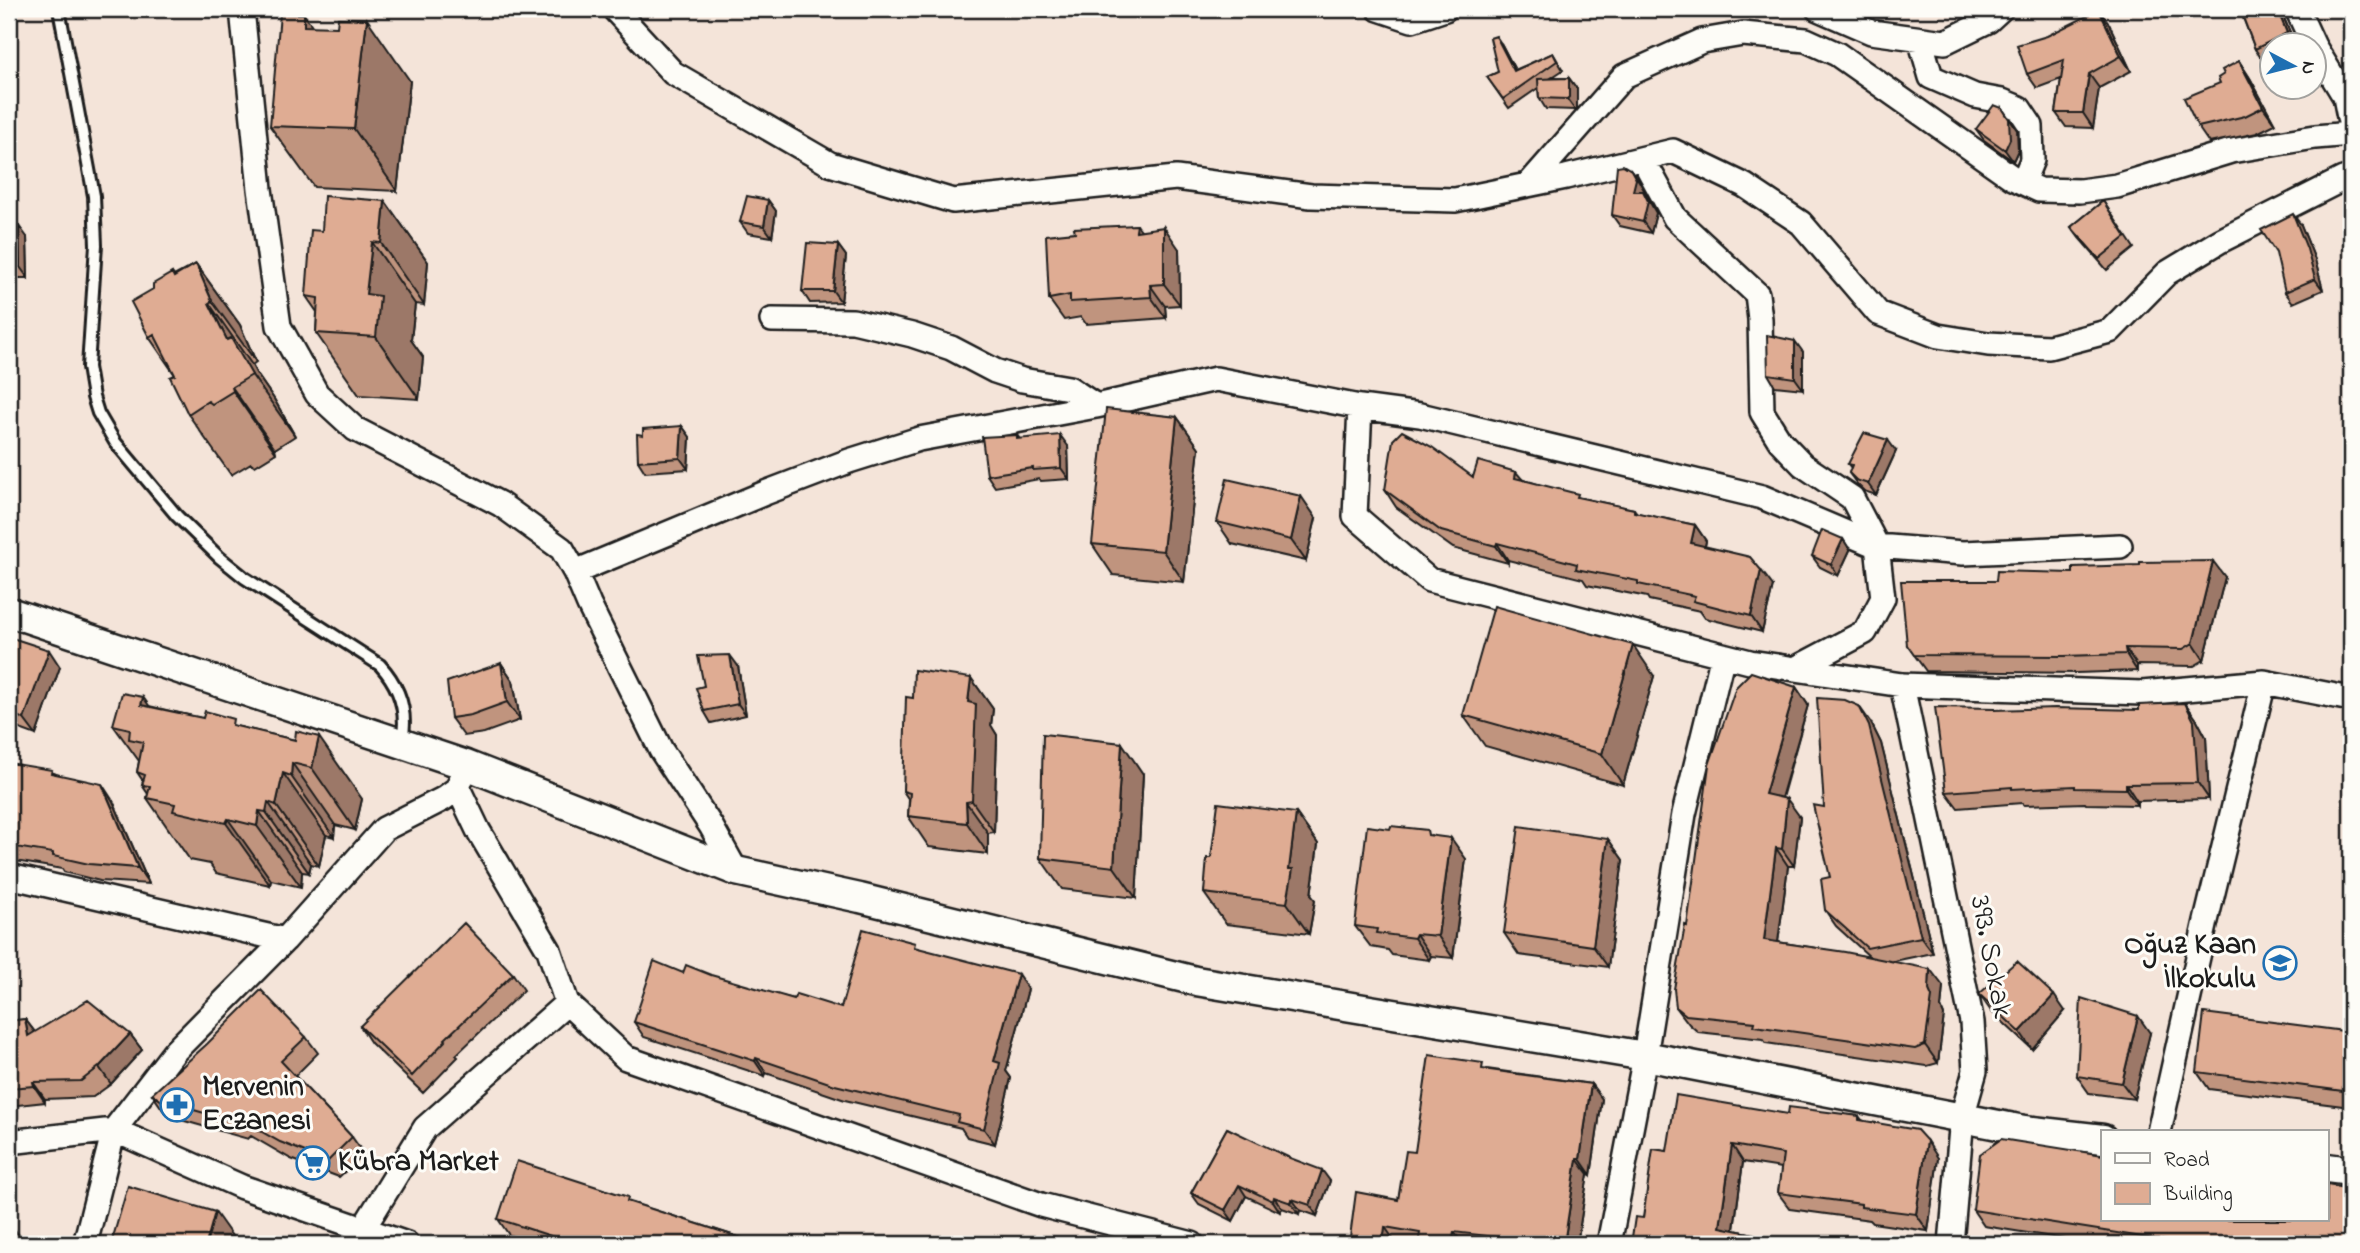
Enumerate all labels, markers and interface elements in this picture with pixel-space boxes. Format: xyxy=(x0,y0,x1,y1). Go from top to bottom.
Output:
north arrow xyxy=(2258,32,2328,102)
text: N xyxy=(2293,60,2322,76)
street label: 393. Sokak xyxy=(1957,892,2024,1023)
place label: Oğuz Kaan İlkokulu xyxy=(2124,924,2256,1002)
school or university icon: Oğuz Kaan İlkokulu xyxy=(2261,944,2299,982)
place label: Mervenin Eczanesi xyxy=(202,1066,311,1144)
pharmacy icon: Mervenin Eczanesi xyxy=(158,1086,196,1124)
legend xyxy=(2101,1130,2328,1222)
place label: Kübra Market xyxy=(338,1141,500,1185)
supermarket icon: Kübra Market xyxy=(294,1144,332,1182)
text: Road xyxy=(2164,1146,2210,1176)
text: Building xyxy=(2163,1180,2233,1212)

